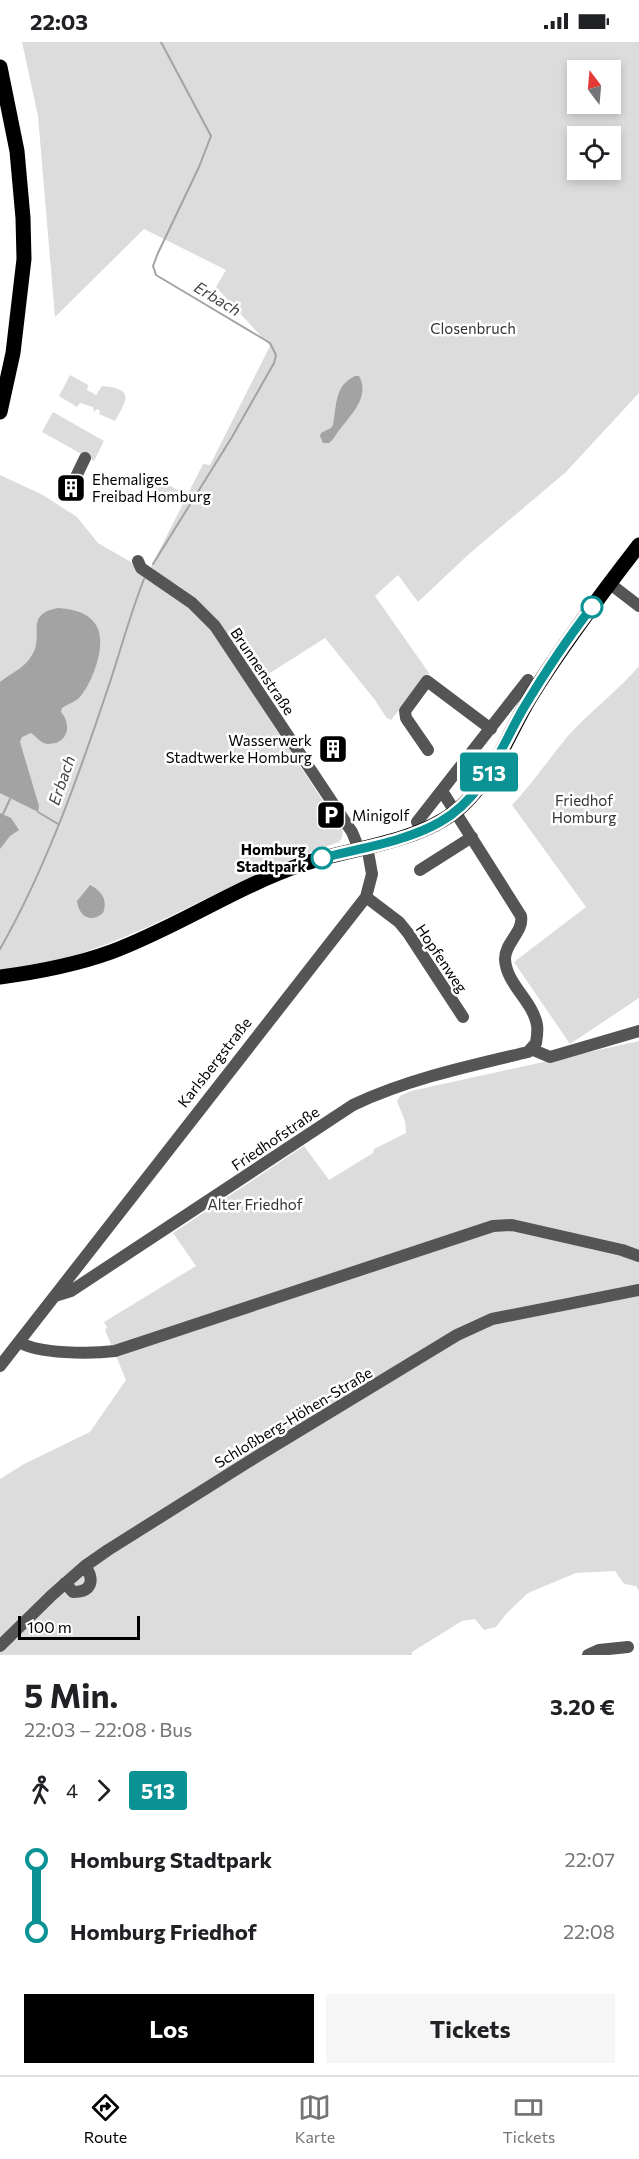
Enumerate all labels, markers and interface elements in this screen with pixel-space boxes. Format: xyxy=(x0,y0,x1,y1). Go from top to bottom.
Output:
text: 22:03 xyxy=(30,8,88,35)
north arrow xyxy=(567,60,621,114)
map controls xyxy=(567,60,621,180)
button: locate xyxy=(567,126,621,180)
water label: Erbach xyxy=(191,277,245,319)
park label: Closenbruch xyxy=(430,319,516,337)
place label: Ehemaliges Freibad Homburg xyxy=(92,470,211,505)
building icon: Ehemaliges Freibad Homburg xyxy=(55,472,87,504)
unlabelled marker xyxy=(581,596,603,618)
street label: Brunnenstraße xyxy=(227,624,299,718)
place label: Wasserwerk Stadtwerke Homburg xyxy=(166,731,312,766)
building icon: Wasserwerk Stadtwerke Homburg xyxy=(317,733,349,765)
line badge: 513 xyxy=(454,752,524,792)
water label: Erbach xyxy=(44,753,78,807)
text: 513 xyxy=(472,760,506,785)
park label: Friedhof Homburg xyxy=(552,791,616,826)
parking icon: Minigolf xyxy=(315,799,347,831)
place label: Minigolf xyxy=(352,806,409,824)
place label: Homburg Stadtpark xyxy=(236,840,306,875)
marker: Homburg Stadtpark xyxy=(311,847,333,869)
street label: Hopfenweg xyxy=(413,920,471,996)
street label: Karlsbergstraße xyxy=(173,1013,255,1111)
street label: Friedhofstraße xyxy=(228,1102,322,1174)
park label: Alter Friedhof xyxy=(207,1195,303,1213)
street label: Schloßberg-Höhen-Straße xyxy=(211,1363,375,1471)
scale bar xyxy=(18,1613,140,1640)
text: 100 m xyxy=(27,1617,72,1636)
text: 5 Min. xyxy=(24,1674,118,1715)
text: 3.20 € xyxy=(550,1693,615,1720)
text: 22:03 – 22:08 · Bus xyxy=(24,1717,192,1741)
icon: walk xyxy=(24,1774,57,1807)
icon: forward xyxy=(87,1774,120,1807)
text: 4 xyxy=(66,1778,78,1802)
text: 513 xyxy=(141,1778,175,1803)
text: Homburg Stadtpark xyxy=(70,1846,272,1873)
text: 22:07 xyxy=(565,1847,615,1871)
text: Homburg Friedhof xyxy=(70,1918,257,1945)
text: 22:08 xyxy=(563,1919,615,1943)
button: Los xyxy=(24,1994,314,2063)
button: Tickets xyxy=(326,1994,615,2063)
tab: Route xyxy=(84,2091,127,2146)
tab: Karte xyxy=(295,2091,335,2146)
tab: Tickets xyxy=(503,2091,555,2146)

